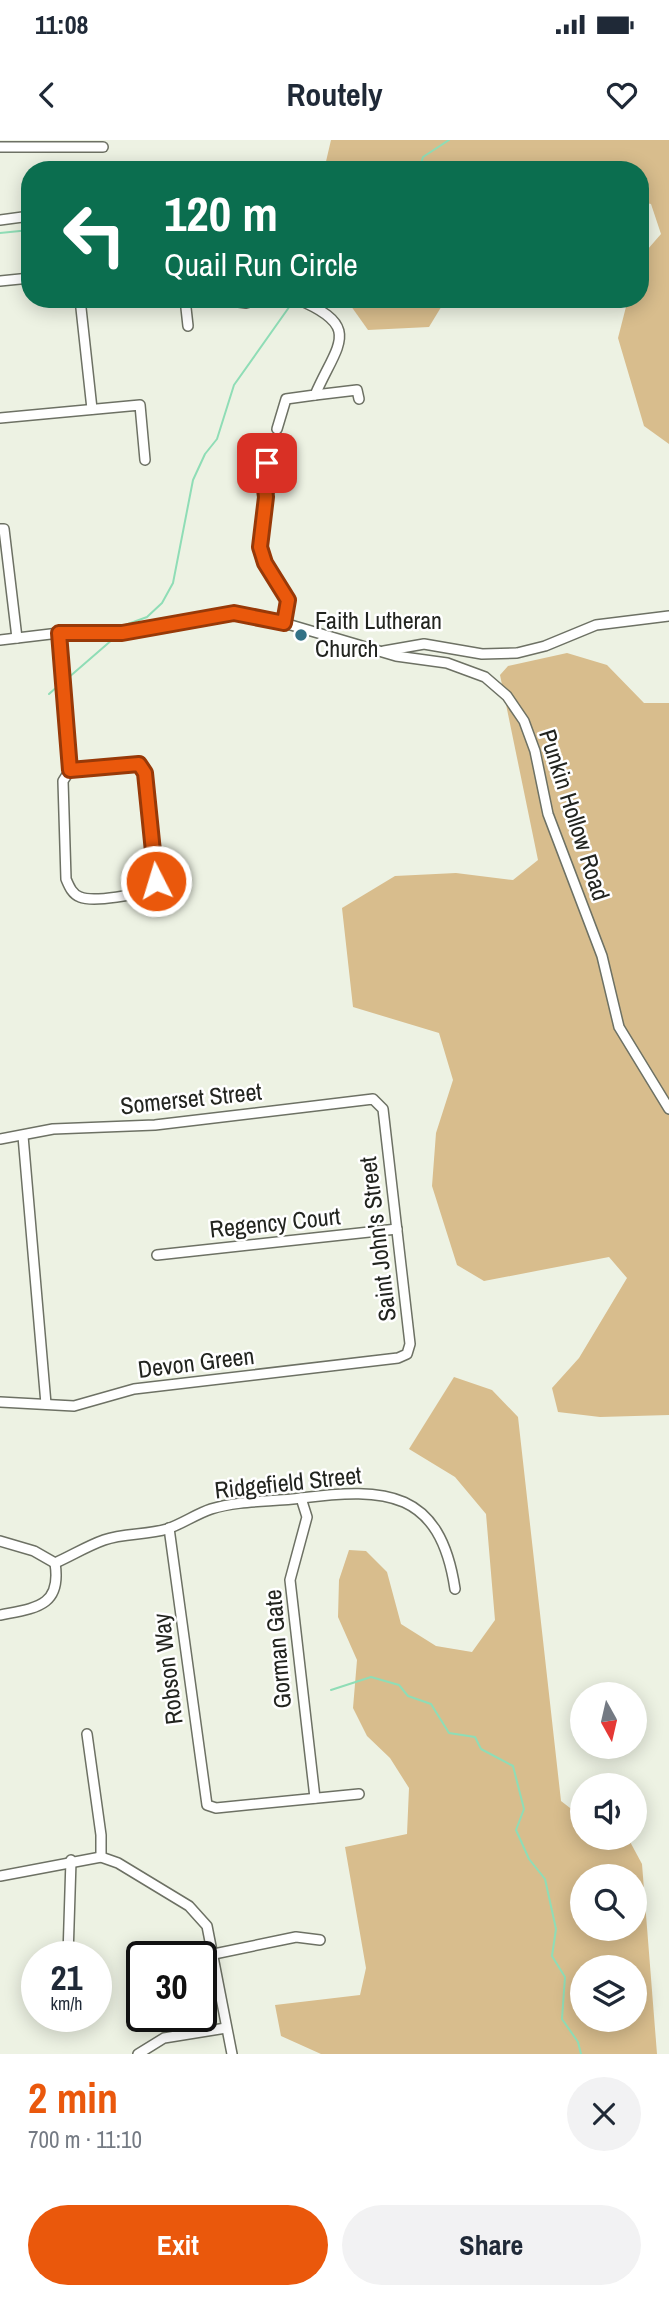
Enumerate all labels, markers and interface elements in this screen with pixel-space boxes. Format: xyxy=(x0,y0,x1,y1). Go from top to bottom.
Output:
text: 11:08 xyxy=(35,7,88,42)
text: Routely xyxy=(286,73,383,116)
icon: back xyxy=(28,76,66,114)
icon: heart xyxy=(603,76,641,114)
text: 120 m xyxy=(164,180,278,246)
icon: left xyxy=(49,189,140,280)
text: Quail Run Circle xyxy=(164,243,358,286)
pin xyxy=(237,433,297,493)
icon: arrive xyxy=(248,444,286,482)
place label: Faith Lutheran Church xyxy=(315,604,442,664)
marker: Faith Lutheran Church xyxy=(293,627,309,643)
street label: Punkin Hollow Road xyxy=(532,725,618,904)
position arrow xyxy=(119,844,193,918)
street label: Somerset Street xyxy=(119,1075,264,1121)
street label: Saint John's Street xyxy=(351,1154,403,1323)
street label: Regency Court xyxy=(208,1199,342,1245)
street label: Devon Green xyxy=(136,1339,256,1385)
street label: Ridgefield Street xyxy=(213,1458,364,1506)
street label: Gorman Gate xyxy=(256,1588,298,1710)
street label: Robson Way xyxy=(144,1611,190,1727)
north arrow xyxy=(570,1682,648,1759)
map controls xyxy=(570,1682,647,2032)
button: sound xyxy=(570,1773,647,1850)
button: search xyxy=(570,1864,647,1941)
speed limit sign: 30 xyxy=(126,1941,217,2032)
text: 21 xyxy=(51,1954,82,2001)
button: layers xyxy=(570,1955,647,2032)
text: km/h xyxy=(51,1991,83,2016)
text: 2 min xyxy=(28,2070,118,2126)
button: close xyxy=(567,2077,641,2151)
text: 700 m · 11:10 xyxy=(28,2124,142,2155)
button: Exit xyxy=(28,2205,328,2285)
button: Share xyxy=(342,2205,641,2285)

